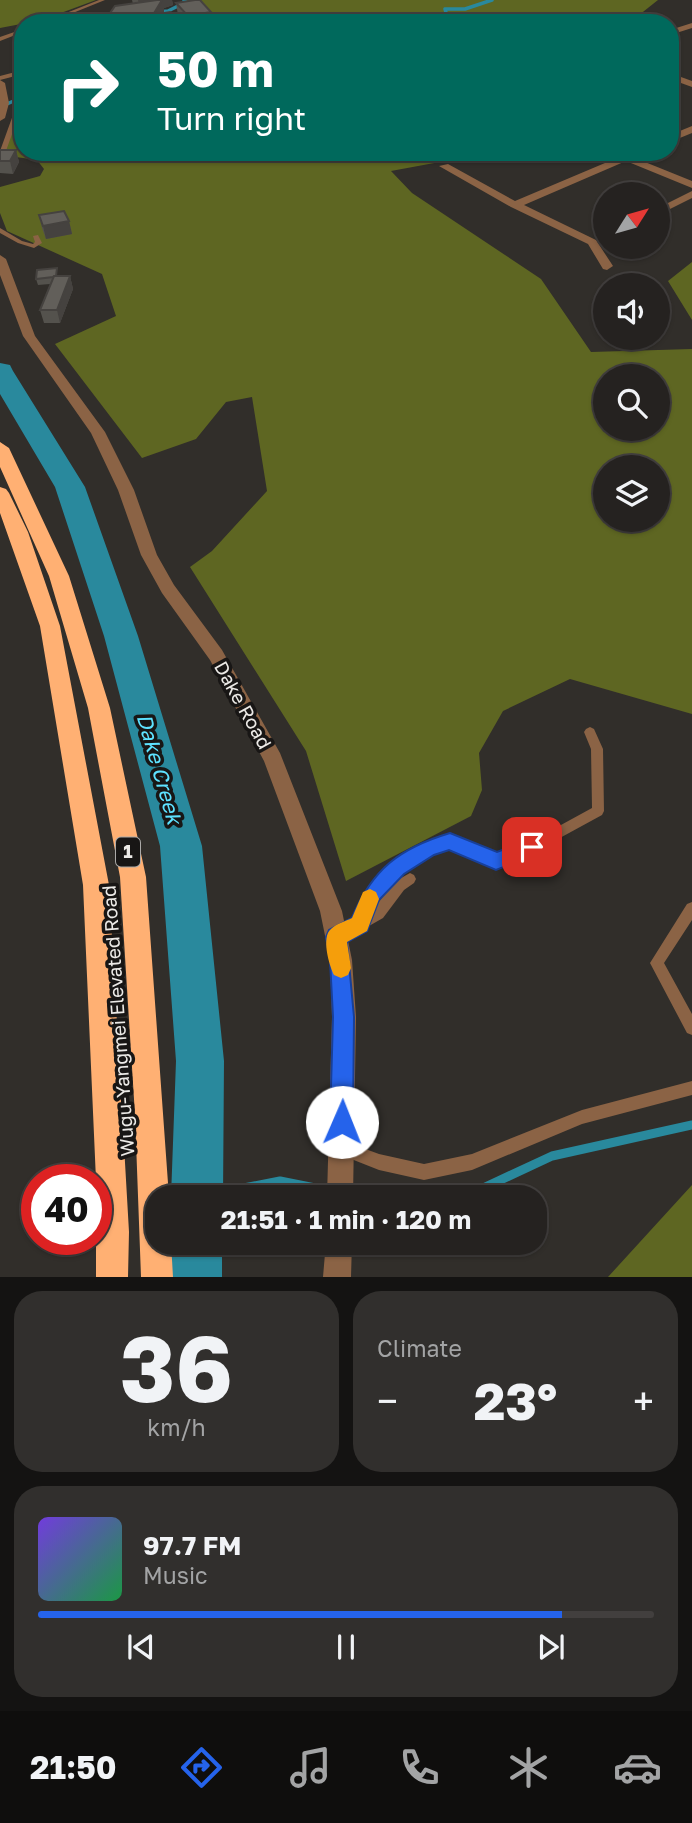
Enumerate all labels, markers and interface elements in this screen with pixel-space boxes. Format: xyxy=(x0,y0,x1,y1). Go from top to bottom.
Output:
text: 50 m xyxy=(157,39,274,98)
icon: right xyxy=(42,42,133,133)
text: Turn right xyxy=(157,99,306,137)
north arrow xyxy=(593,182,670,259)
map controls xyxy=(593,182,670,532)
button: sound xyxy=(593,273,670,350)
button: search xyxy=(593,364,670,441)
button: layers xyxy=(593,455,670,532)
street label: Dake Road xyxy=(210,657,277,753)
water label: Dake Creek xyxy=(132,710,189,829)
pin xyxy=(502,817,562,877)
icon: arrive xyxy=(513,828,551,866)
road number: 1 xyxy=(116,838,140,866)
street label: Wugu-Yangmei Elevated Road xyxy=(97,885,138,1157)
position arrow xyxy=(305,1085,379,1159)
speed limit sign: 40 xyxy=(21,1164,112,1255)
text: 21:51 · 1 min · 120 m xyxy=(221,1204,471,1235)
text: 36 xyxy=(120,1313,233,1422)
text: Climate xyxy=(377,1334,462,1362)
text: 23° xyxy=(474,1369,557,1431)
text: − xyxy=(377,1378,398,1423)
text: + xyxy=(633,1378,654,1423)
text: km/h xyxy=(147,1413,206,1441)
text: 97.7 FM xyxy=(143,1530,241,1561)
text: Music xyxy=(143,1561,208,1589)
icon: previous xyxy=(122,1628,160,1666)
icon: pause xyxy=(327,1628,365,1666)
icon: next xyxy=(532,1628,570,1666)
icon: directions xyxy=(177,1743,226,1792)
icon: music xyxy=(286,1743,335,1792)
icon: phone xyxy=(395,1743,444,1792)
icon: climate xyxy=(504,1743,553,1792)
icon: car xyxy=(613,1743,662,1792)
text: 21:50 xyxy=(30,1748,117,1786)

